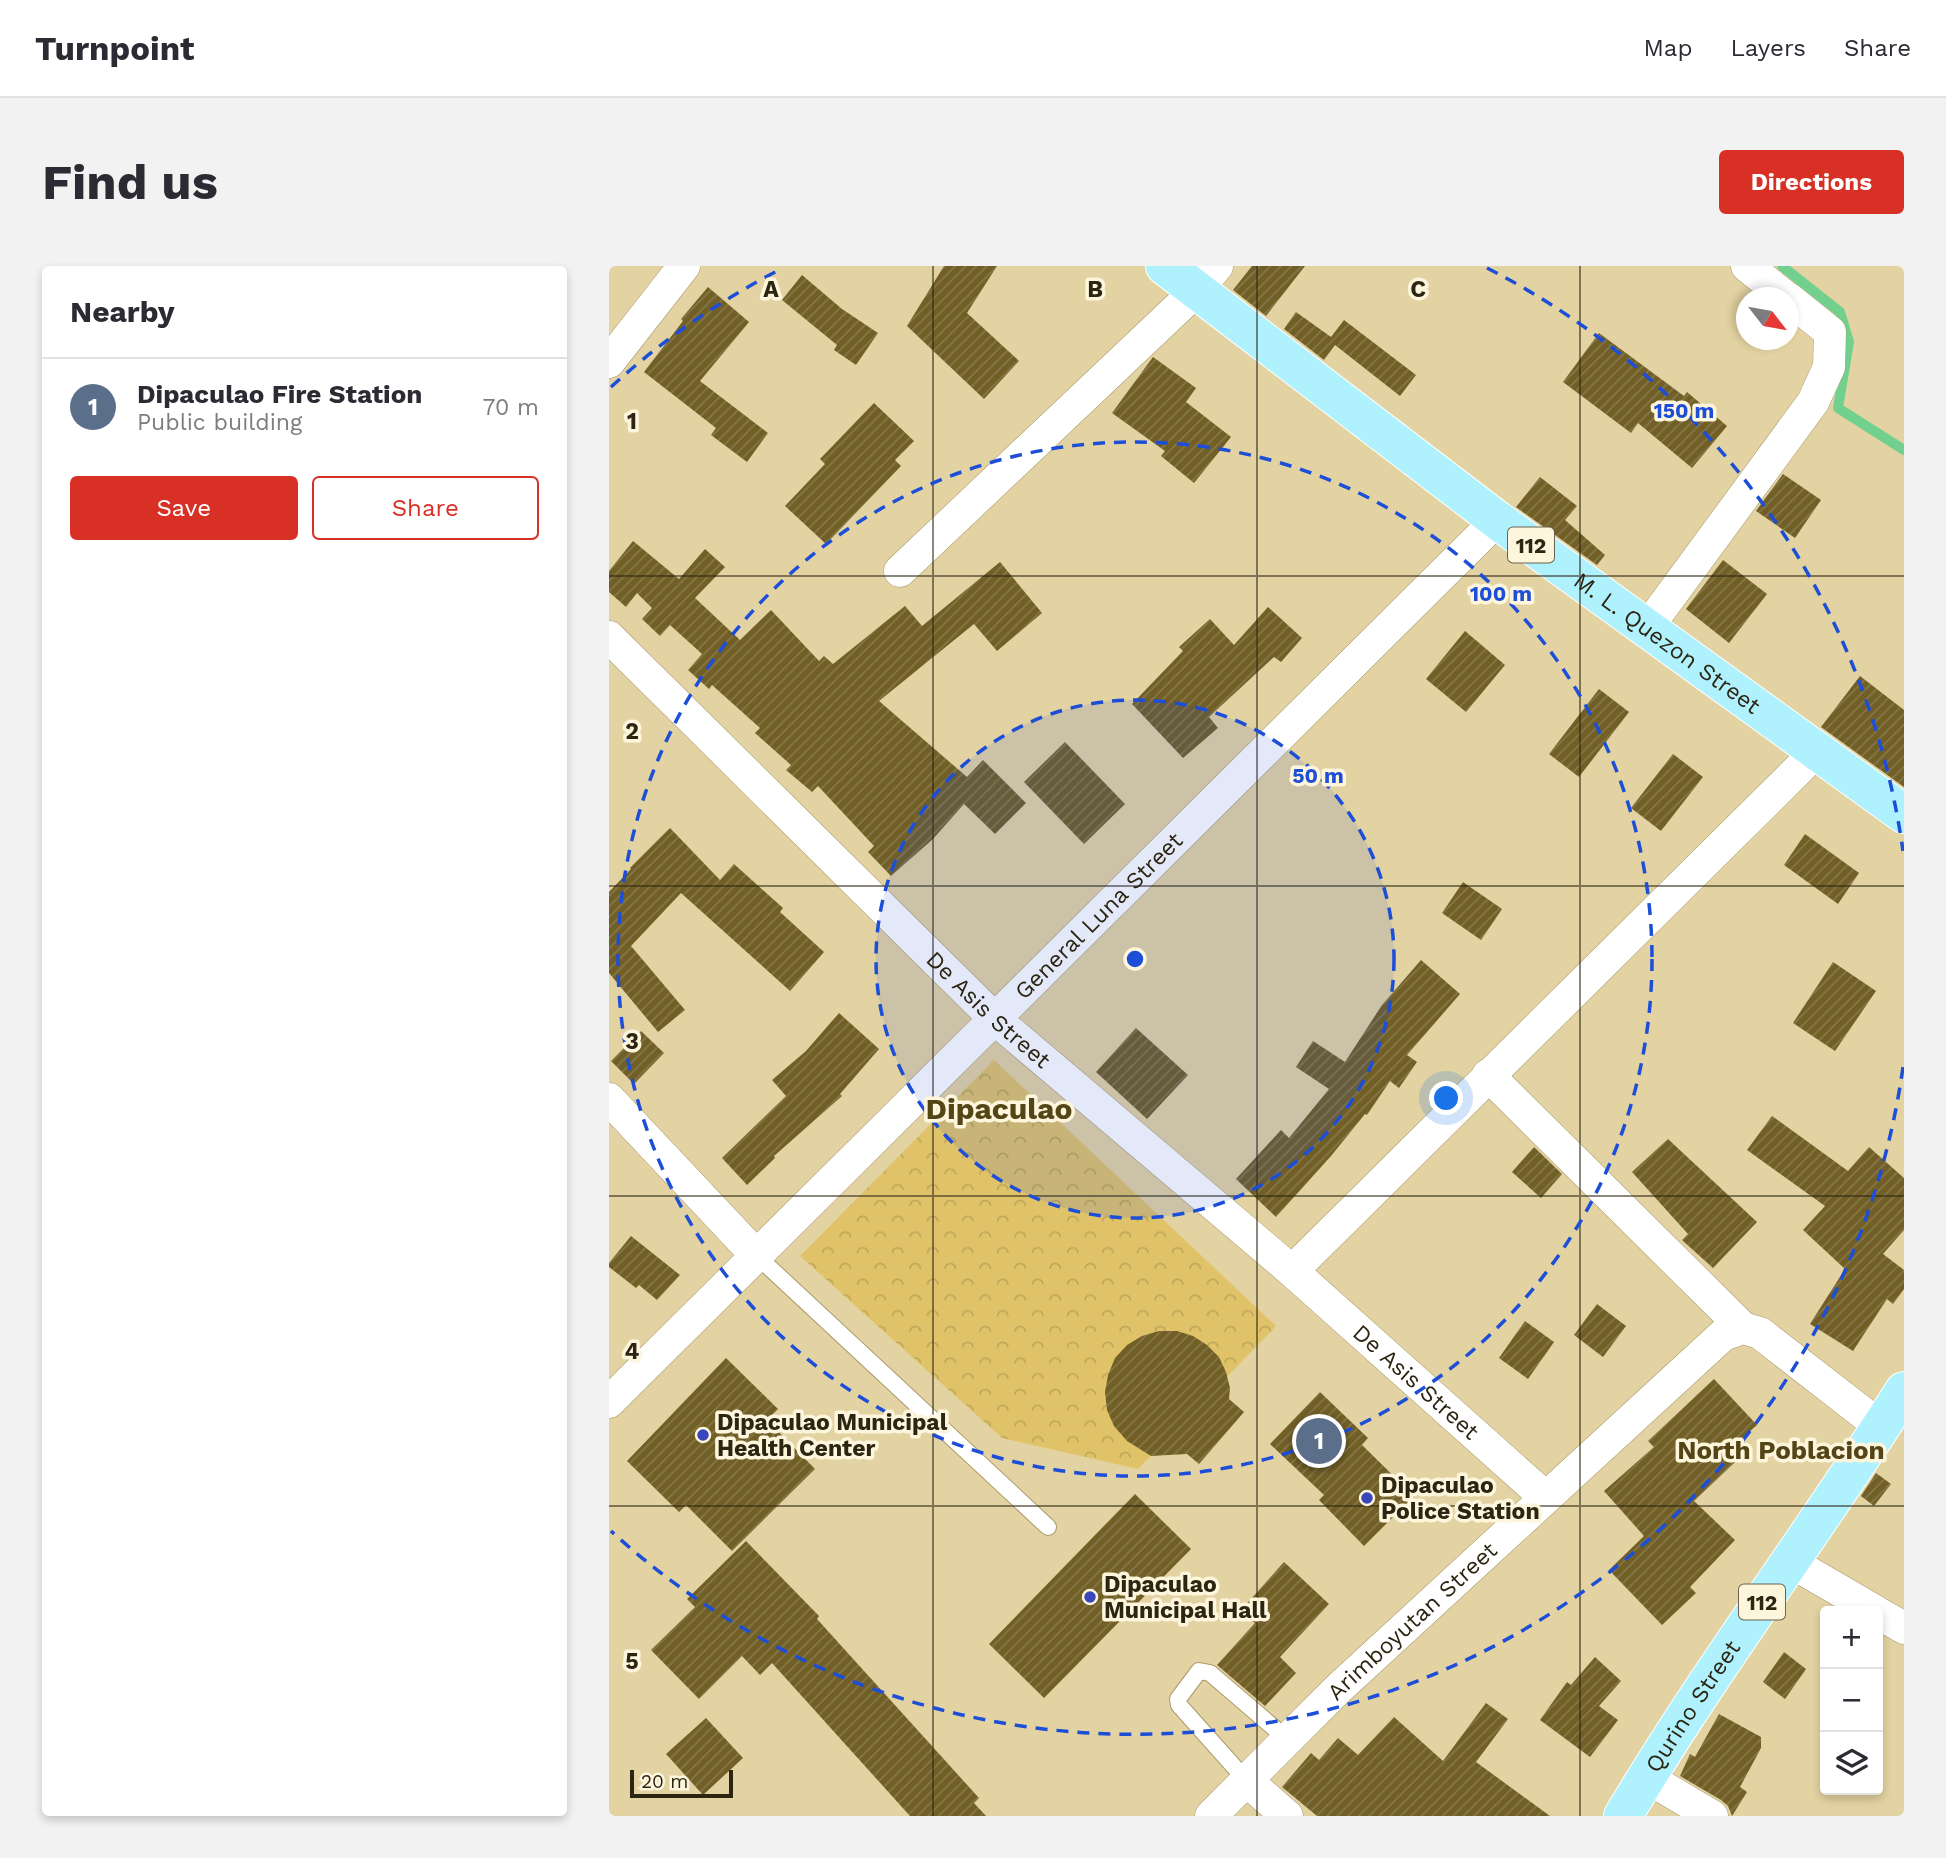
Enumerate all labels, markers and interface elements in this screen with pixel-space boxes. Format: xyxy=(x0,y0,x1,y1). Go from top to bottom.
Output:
text: Turnpoint xyxy=(35,29,194,68)
text: Map xyxy=(1644,34,1692,62)
text: Layers xyxy=(1730,34,1806,62)
text: Share xyxy=(1844,34,1911,62)
button: Directions xyxy=(1719,150,1904,214)
text: Find us xyxy=(42,153,218,211)
text: A xyxy=(763,276,779,303)
text: B xyxy=(1087,276,1103,303)
text: C xyxy=(1410,276,1426,303)
north arrow xyxy=(1736,287,1799,350)
text: Nearby xyxy=(70,294,175,329)
text: Dipaculao Fire Station xyxy=(137,379,422,409)
text: 1 xyxy=(88,394,98,421)
text: 70 m xyxy=(482,394,539,421)
text: 150 m xyxy=(1654,398,1714,423)
text: 1 xyxy=(627,408,637,435)
text: Public building xyxy=(137,409,302,436)
button: Save xyxy=(70,476,298,540)
button: Share xyxy=(312,476,539,540)
road number: 112 xyxy=(1508,528,1554,562)
street label: M. L. Quezon Street xyxy=(1569,567,1766,720)
text: 100 m xyxy=(1470,581,1532,606)
text: 2 xyxy=(625,718,639,745)
text: 50 m xyxy=(1292,763,1344,788)
street label: General Luna Street xyxy=(1009,827,1188,1005)
street label: De Asis Street xyxy=(921,946,1056,1074)
centre of rings xyxy=(1123,947,1147,971)
text: 3 xyxy=(625,1028,639,1055)
your location xyxy=(1429,1081,1463,1115)
district label: Dipaculao xyxy=(926,1091,1073,1126)
street label: De Asis Street xyxy=(1348,1319,1485,1445)
text: 4 xyxy=(625,1338,640,1365)
place label: Dipaculao Municipal Health Center xyxy=(717,1409,948,1462)
pin: 1 xyxy=(1296,1415,1342,1467)
marker: Dipaculao Municipal Health Center xyxy=(695,1427,711,1443)
district label: North Poblacion xyxy=(1677,1435,1885,1465)
place label: Dipaculao Police Station xyxy=(1381,1472,1540,1525)
marker: Dipaculao Police Station xyxy=(1359,1490,1375,1506)
street label: Arimboyutan Street xyxy=(1321,1536,1503,1706)
place label: Dipaculao Municipal Hall xyxy=(1104,1571,1267,1624)
road number: 112 xyxy=(1739,1584,1785,1620)
marker: Dipaculao Municipal Hall xyxy=(1082,1589,1098,1605)
map controls xyxy=(1820,1606,1883,1795)
button: + xyxy=(1820,1606,1883,1669)
street label: Qurino Street xyxy=(1640,1635,1746,1777)
text: 5 xyxy=(625,1648,639,1675)
button: − xyxy=(1820,1669,1883,1732)
button: layers xyxy=(1820,1732,1883,1795)
scale bar xyxy=(630,1767,733,1799)
text: 20 m xyxy=(641,1770,688,1793)

